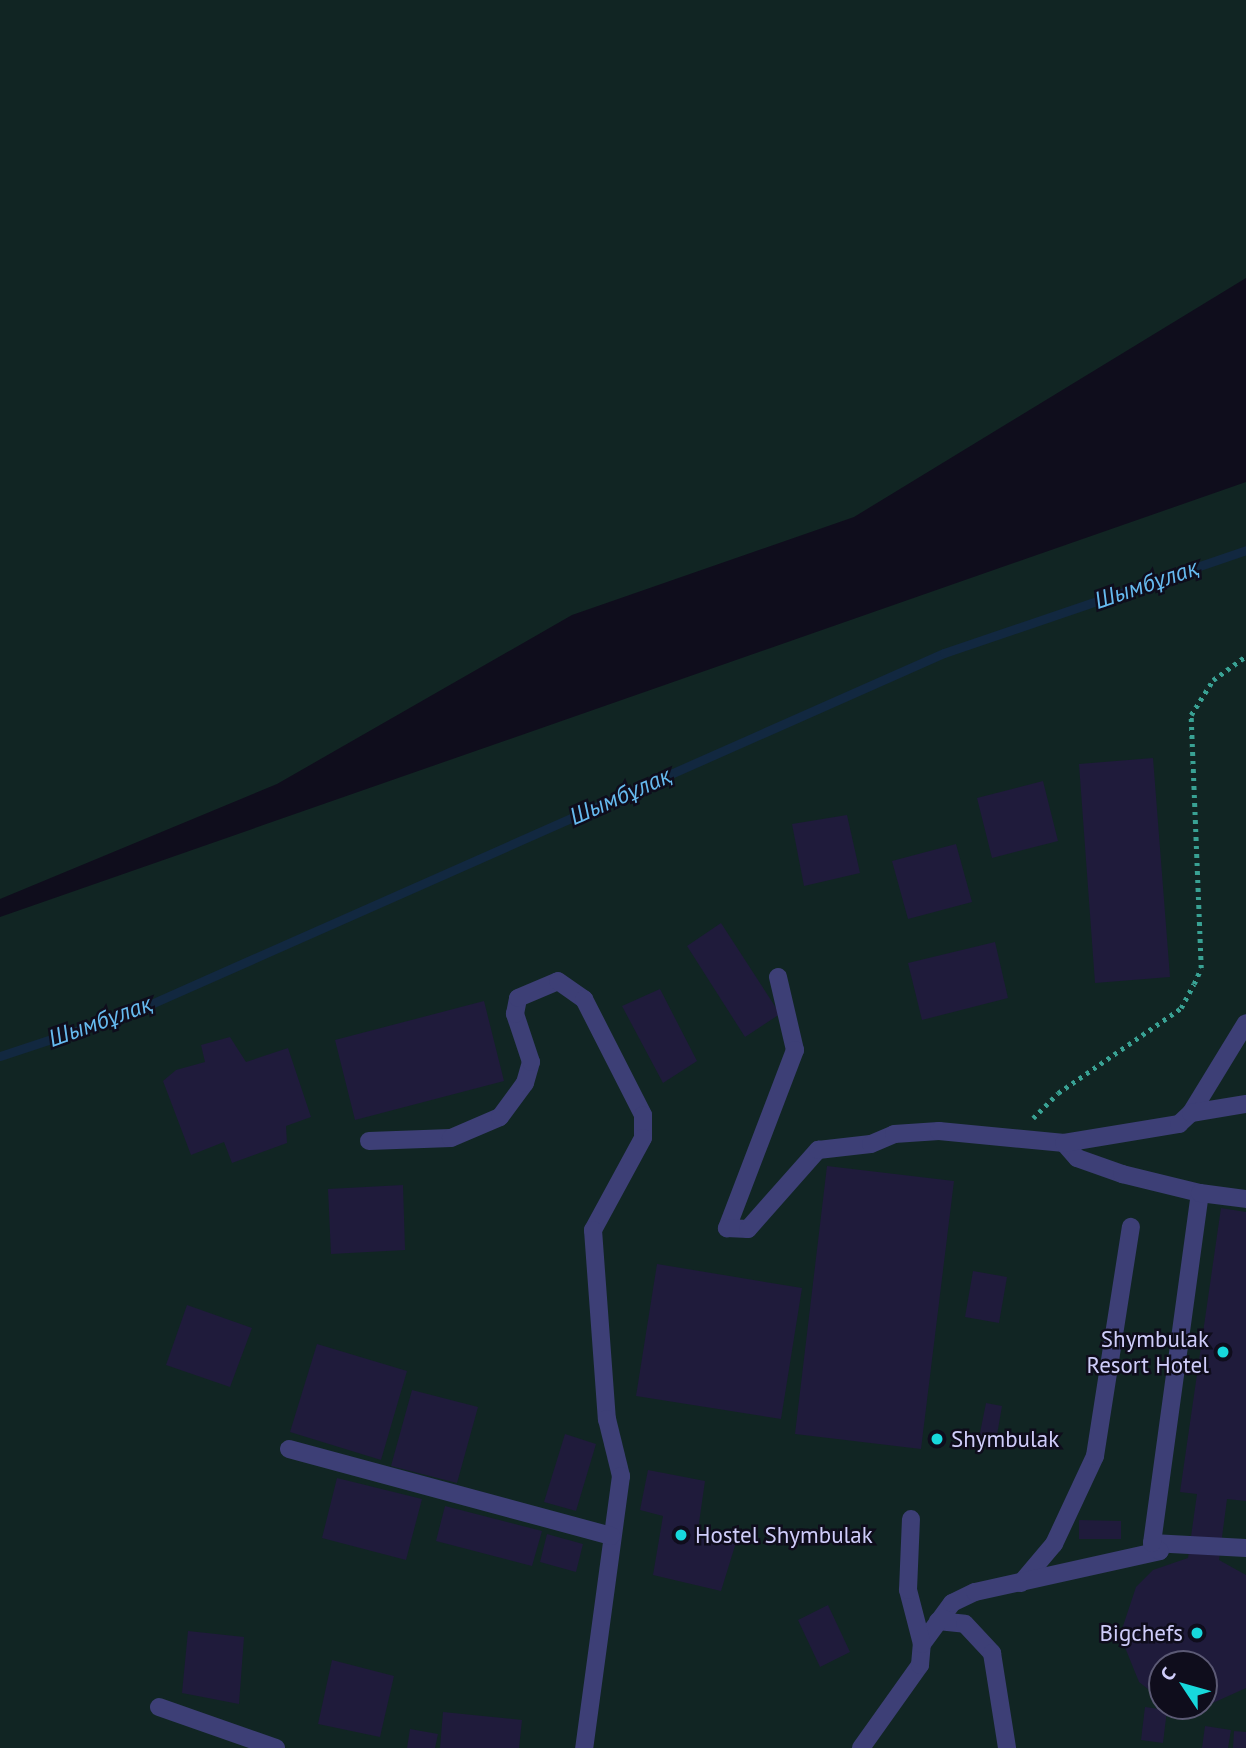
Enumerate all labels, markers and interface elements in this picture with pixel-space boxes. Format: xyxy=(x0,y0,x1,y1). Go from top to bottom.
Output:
water label: Шымбұлақ xyxy=(1090,553,1202,615)
water label: Шымбұлақ xyxy=(565,761,675,831)
water label: Шымбұлақ xyxy=(44,989,156,1053)
place label: Shymbulak Resort Hotel xyxy=(1087,1325,1209,1379)
marker: Shymbulak Resort Hotel xyxy=(1215,1344,1231,1360)
place label: Shymbulak xyxy=(951,1425,1059,1453)
marker: Shymbulak xyxy=(929,1431,945,1447)
place label: Hostel Shymbulak xyxy=(695,1521,873,1549)
marker: Hostel Shymbulak xyxy=(673,1527,689,1543)
place label: Bigchefs xyxy=(1099,1619,1183,1647)
marker: Bigchefs xyxy=(1189,1625,1205,1641)
north arrow xyxy=(1148,1650,1218,1720)
text: С xyxy=(1155,1662,1180,1685)

